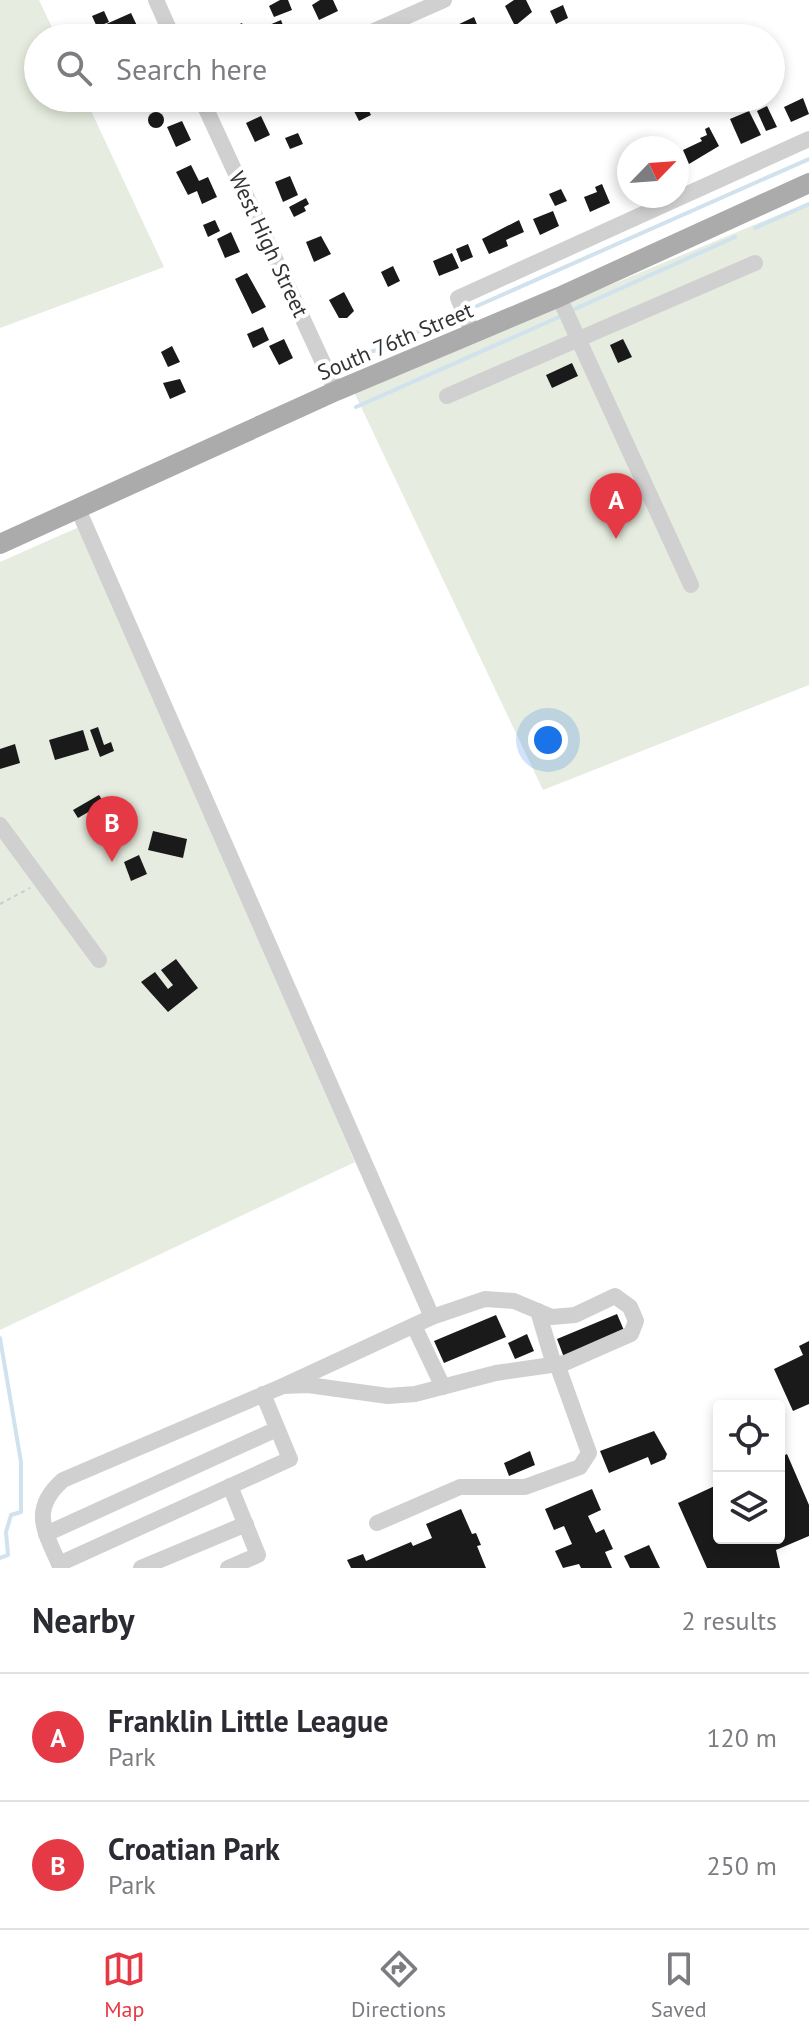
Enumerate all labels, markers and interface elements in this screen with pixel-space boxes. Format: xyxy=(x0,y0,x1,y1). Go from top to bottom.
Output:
search box xyxy=(24,24,785,112)
icon: search xyxy=(52,46,96,90)
text: Search here xyxy=(116,49,267,88)
north arrow xyxy=(617,136,689,208)
street label: West High Street xyxy=(223,167,315,322)
street label: South 76th Street xyxy=(313,295,477,386)
pin: A xyxy=(590,473,642,539)
your location xyxy=(528,720,568,760)
pin: B xyxy=(86,796,138,862)
map controls xyxy=(713,1400,785,1544)
button: locate xyxy=(713,1400,785,1472)
button: layers xyxy=(713,1472,785,1544)
text: Nearby xyxy=(32,1598,134,1642)
text: 2 results xyxy=(682,1604,777,1637)
text: Franklin Little League xyxy=(108,1701,388,1740)
text: A xyxy=(50,1721,66,1754)
text: 120 m xyxy=(706,1721,777,1754)
text: Park xyxy=(108,1740,156,1773)
text: Croatian Park xyxy=(108,1829,280,1868)
text: B xyxy=(50,1849,66,1882)
text: 250 m xyxy=(706,1849,777,1882)
text: Park xyxy=(108,1868,156,1901)
tab: Map xyxy=(102,1947,146,2023)
tab: Directions xyxy=(351,1947,446,2023)
tab: Saved xyxy=(651,1947,707,2023)

